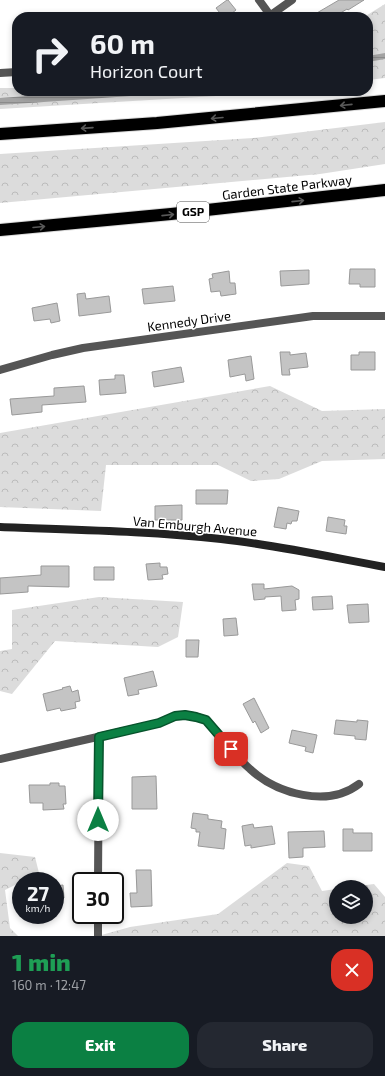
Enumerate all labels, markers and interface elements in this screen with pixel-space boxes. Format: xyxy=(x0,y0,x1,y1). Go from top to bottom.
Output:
text: 60 m xyxy=(90,26,155,60)
icon: right xyxy=(24,28,76,80)
text: Horizon Court xyxy=(90,60,203,82)
one-way arrow xyxy=(340,101,353,108)
one-way arrow xyxy=(211,114,224,122)
one-way arrow xyxy=(81,125,94,132)
street label: Garden State Parkway xyxy=(221,171,353,203)
one-way arrow xyxy=(291,197,304,204)
road number: GSP xyxy=(177,202,209,222)
one-way arrow xyxy=(161,211,174,218)
one-way arrow xyxy=(32,223,45,231)
street label: Kennedy Drive xyxy=(146,307,232,335)
street label: Van Emburgh Avenue xyxy=(132,513,258,539)
pin xyxy=(214,732,248,766)
icon: arrive xyxy=(220,738,242,760)
position arrow xyxy=(77,799,119,841)
speed limit sign: 30 xyxy=(72,872,124,924)
map controls xyxy=(329,880,373,924)
button: layers xyxy=(329,880,373,924)
text: 27 xyxy=(27,881,49,905)
text: km/h xyxy=(26,902,50,914)
text: 1 min xyxy=(12,947,71,976)
button: close xyxy=(331,949,373,991)
text: 160 m · 12:47 xyxy=(12,977,86,993)
button: Exit xyxy=(12,1022,189,1068)
button: Share xyxy=(197,1022,373,1068)

